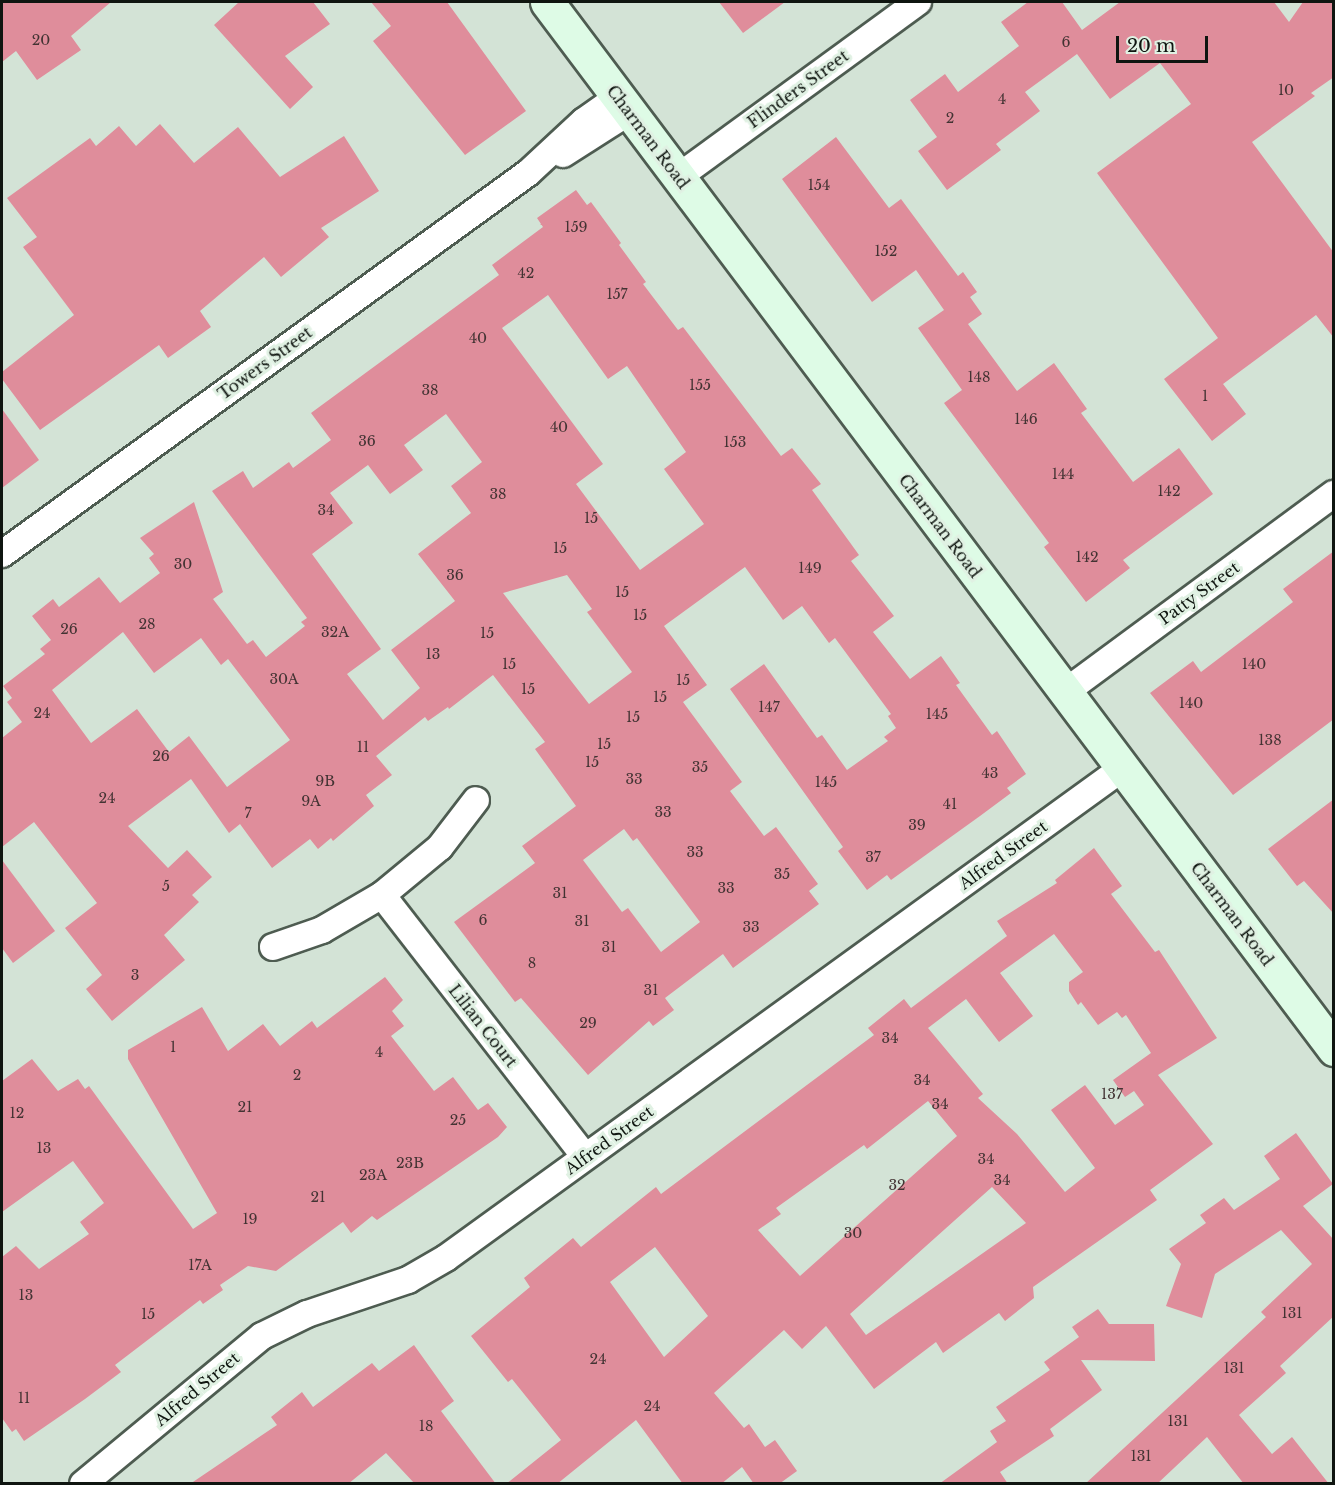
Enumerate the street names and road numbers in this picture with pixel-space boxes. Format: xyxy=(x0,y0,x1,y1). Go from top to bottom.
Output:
street label: Flinders Street xyxy=(744,46,852,132)
street label: Charman Road xyxy=(603,81,693,193)
street label: Towers Street xyxy=(214,323,316,403)
street label: Charman Road xyxy=(895,470,985,582)
street label: Patty Street xyxy=(1155,557,1243,629)
street label: Alfred Street xyxy=(955,817,1051,893)
street label: Charman Road xyxy=(1187,858,1277,970)
street label: Lilian Court xyxy=(445,981,521,1071)
street label: Alfred Street xyxy=(561,1102,657,1178)
street label: Alfred Street xyxy=(151,1348,243,1430)

